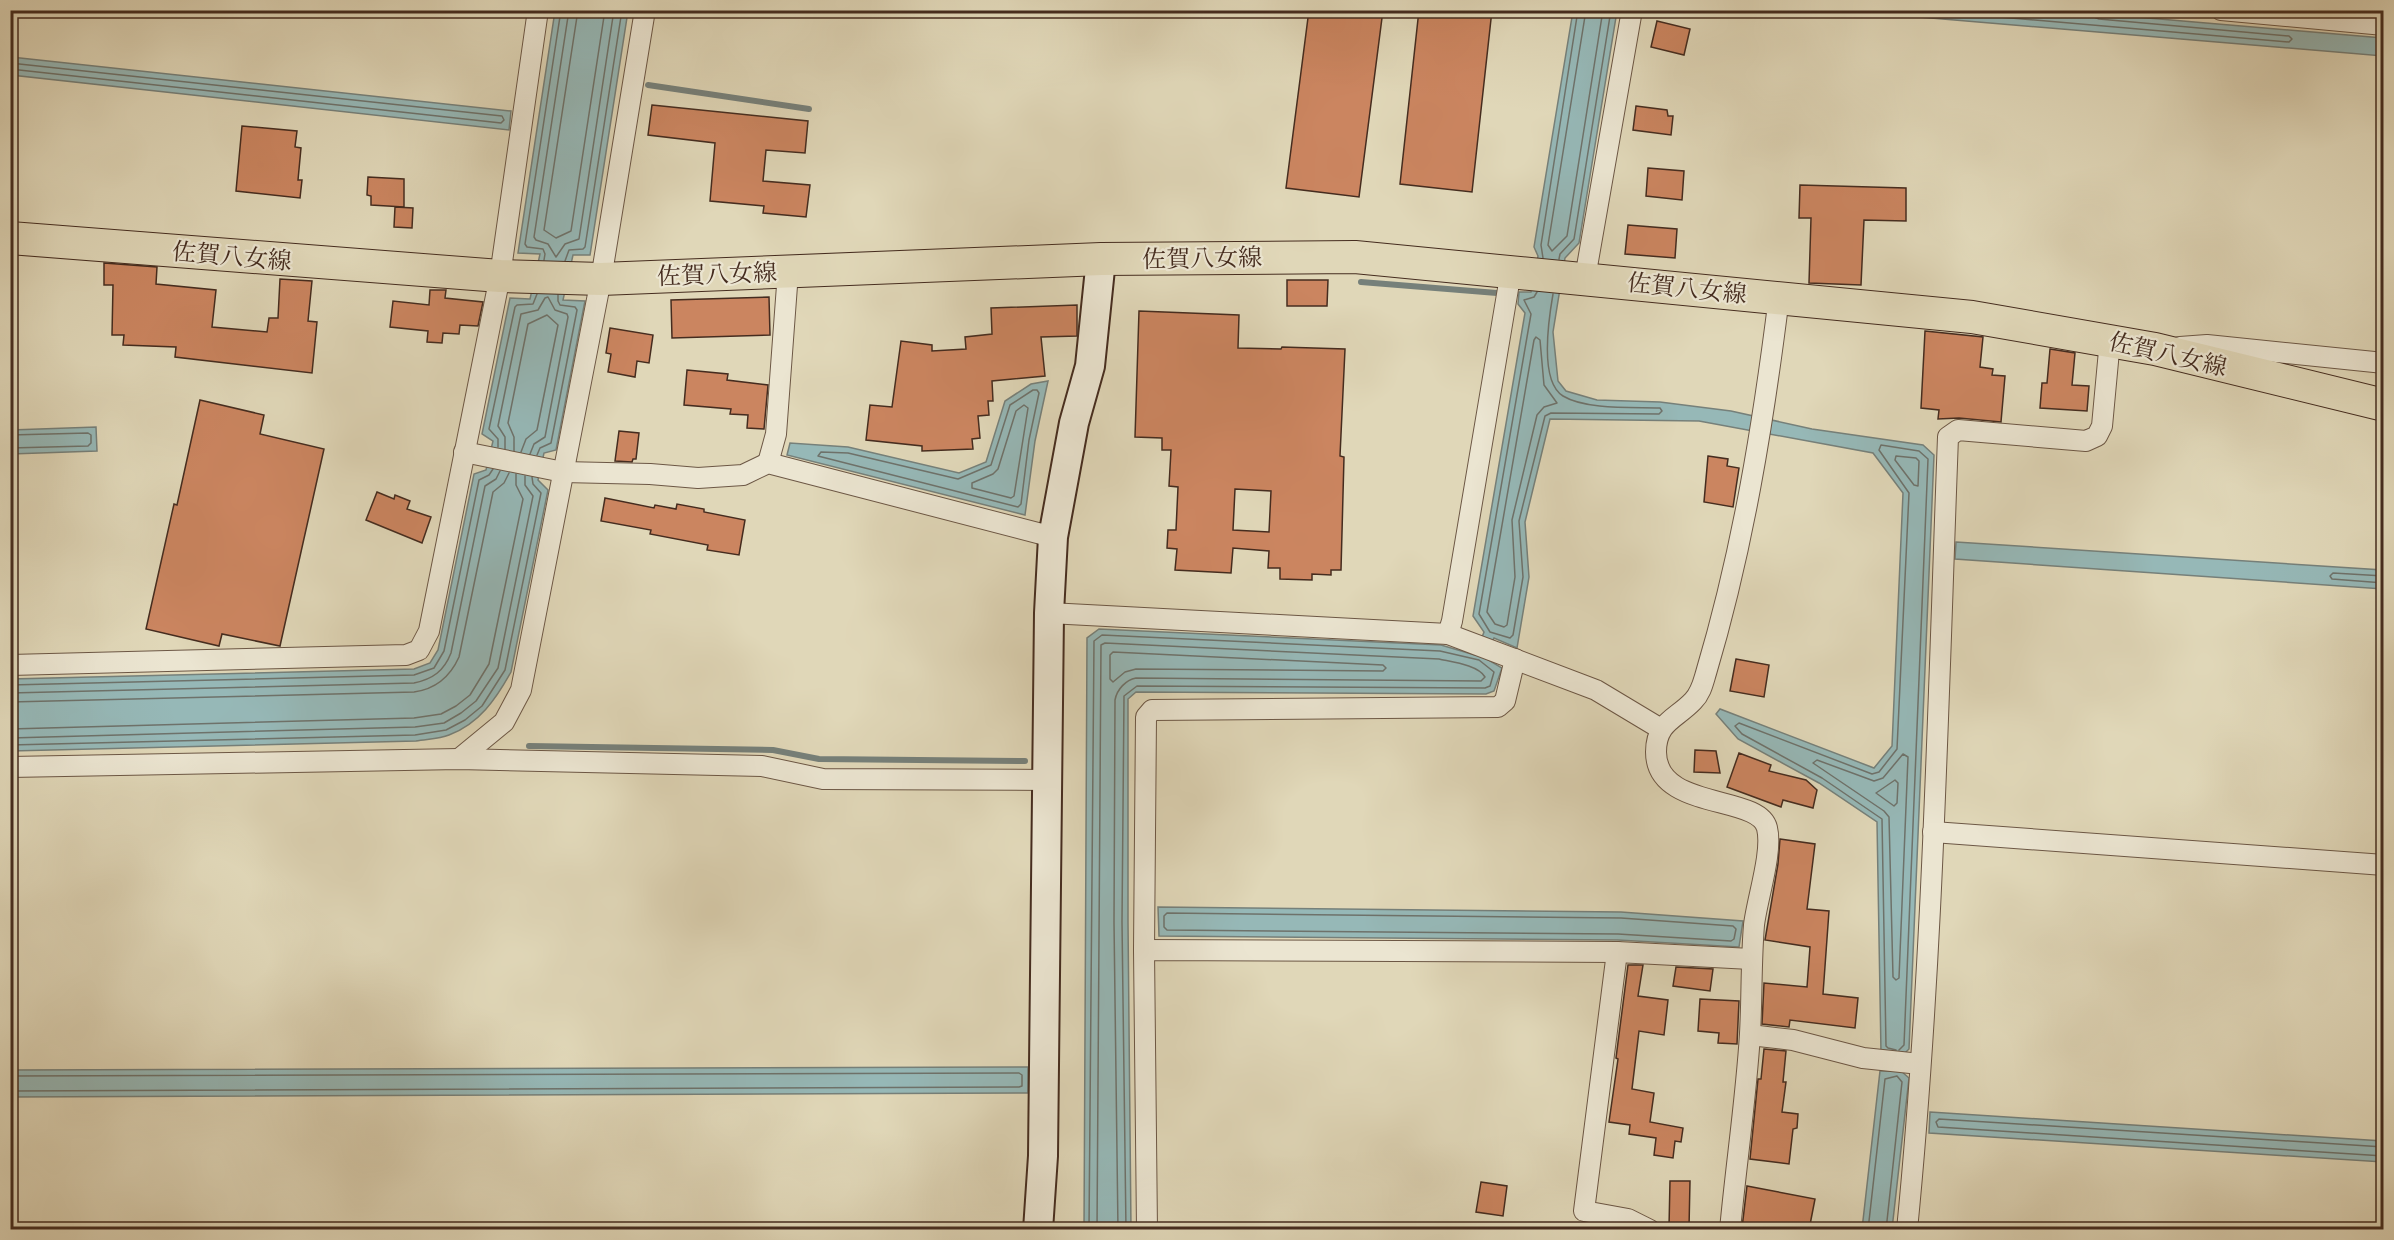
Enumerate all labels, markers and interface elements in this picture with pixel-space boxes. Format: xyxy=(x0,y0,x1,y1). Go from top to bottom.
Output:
street label: 佐賀八女線 xyxy=(171,233,293,279)
street label: 佐賀八女線 xyxy=(1142,239,1262,277)
street label: 佐賀八女線 xyxy=(656,254,778,294)
street label: 佐賀八女線 xyxy=(1625,264,1749,312)
street label: 佐賀八女線 xyxy=(2106,323,2230,385)

